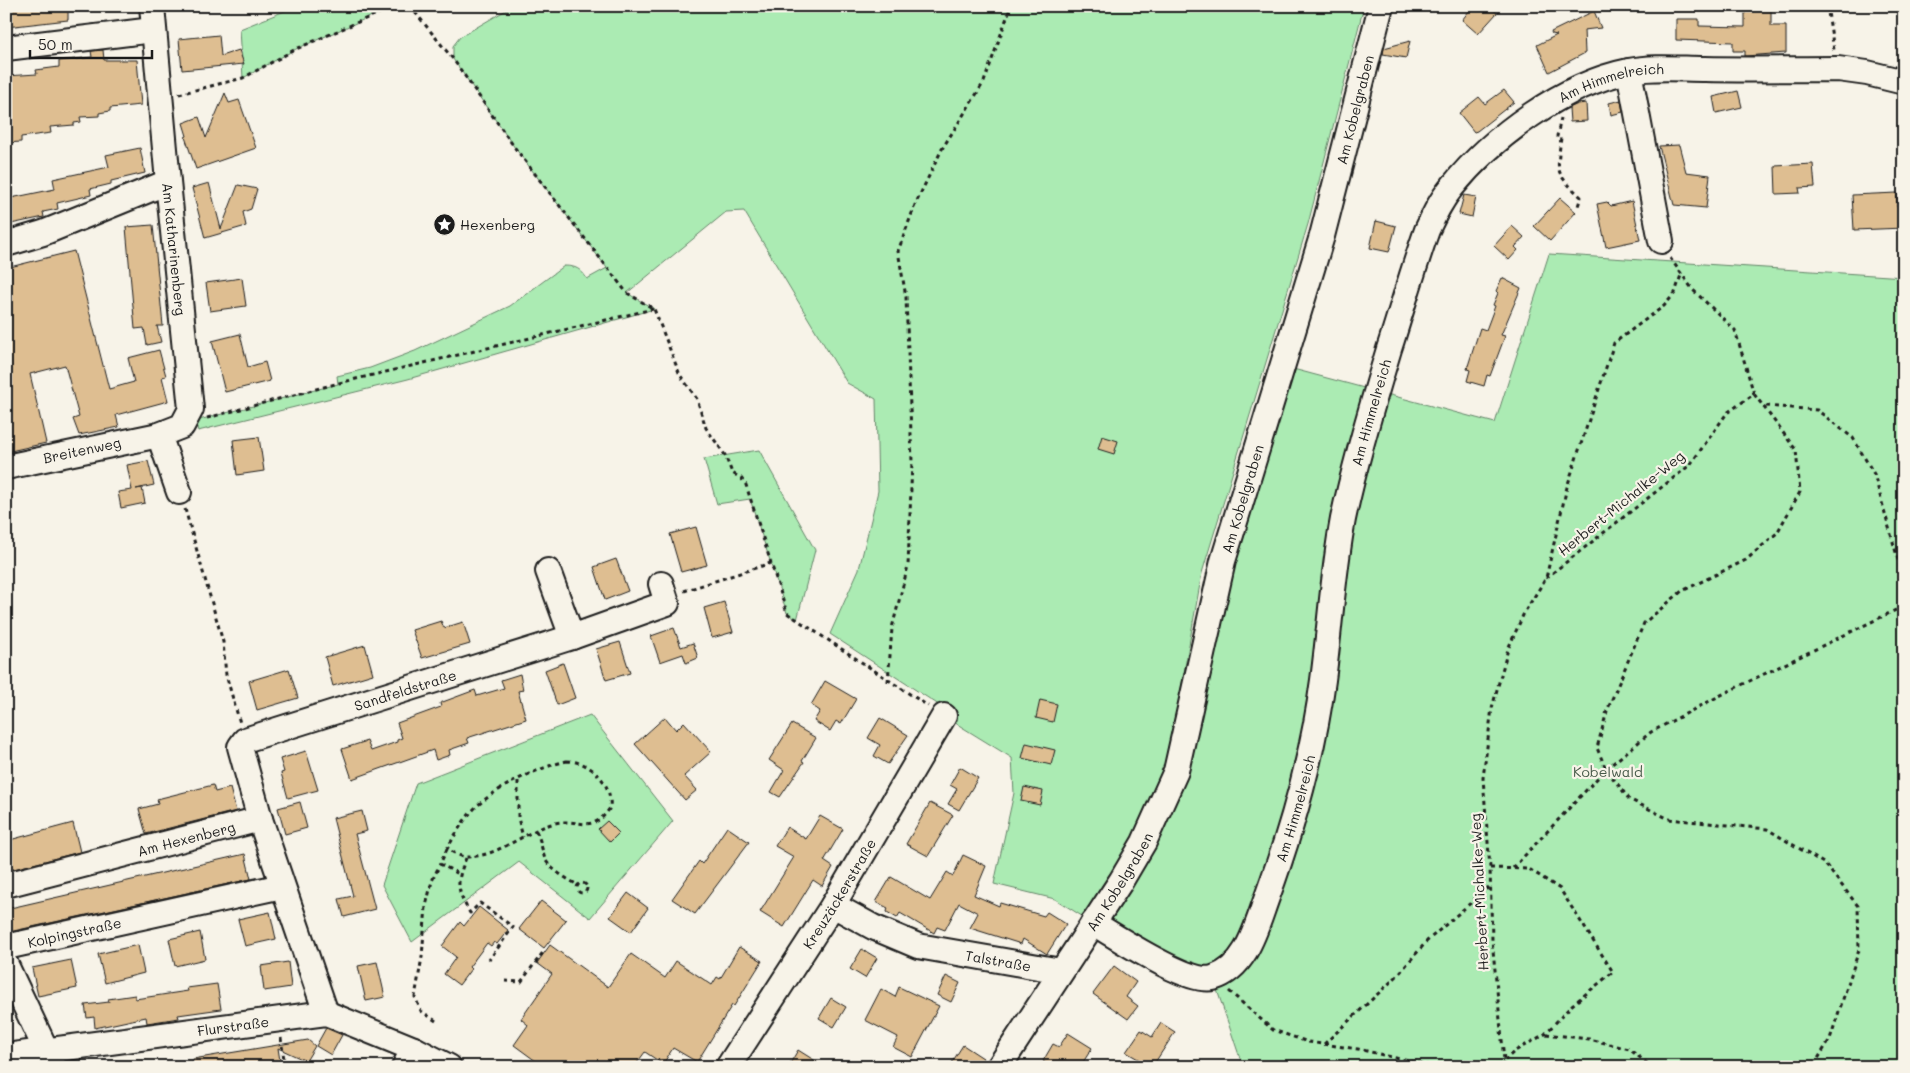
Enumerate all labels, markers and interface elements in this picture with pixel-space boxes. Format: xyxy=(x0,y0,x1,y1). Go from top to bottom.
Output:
scale bar xyxy=(30,28,152,60)
text: 50 m xyxy=(38,34,73,54)
street label: Am Kobelgraben xyxy=(1331,53,1378,166)
street label: Am Himmelreich xyxy=(1554,59,1664,106)
street label: Am Katharinenberg xyxy=(159,182,191,317)
place icon: Hexenberg xyxy=(432,212,456,236)
place label: Hexenberg xyxy=(460,215,535,234)
street label: Am Himmelreich xyxy=(1346,357,1395,468)
street label: Breitenweg xyxy=(41,433,123,467)
street label: Am Kobelgraben xyxy=(1217,442,1267,555)
street label: Herbert-Michalke-Weg xyxy=(1554,446,1688,560)
street label: Sandfeldstraße xyxy=(352,665,458,715)
street label: Am Himmelreich xyxy=(1271,753,1319,864)
park label: Kobelwald xyxy=(1573,762,1643,781)
street label: Herbert-Michalke-Weg xyxy=(1465,813,1493,971)
street label: Am Hexenberg xyxy=(135,816,237,860)
street label: Am Kobelgraben xyxy=(1081,829,1157,934)
street label: Kreuzäckerstraße xyxy=(798,835,880,952)
street label: Kolpingstraße xyxy=(26,912,123,951)
street label: Talstraße xyxy=(964,945,1033,975)
street label: Flurstraße xyxy=(196,1011,270,1040)

